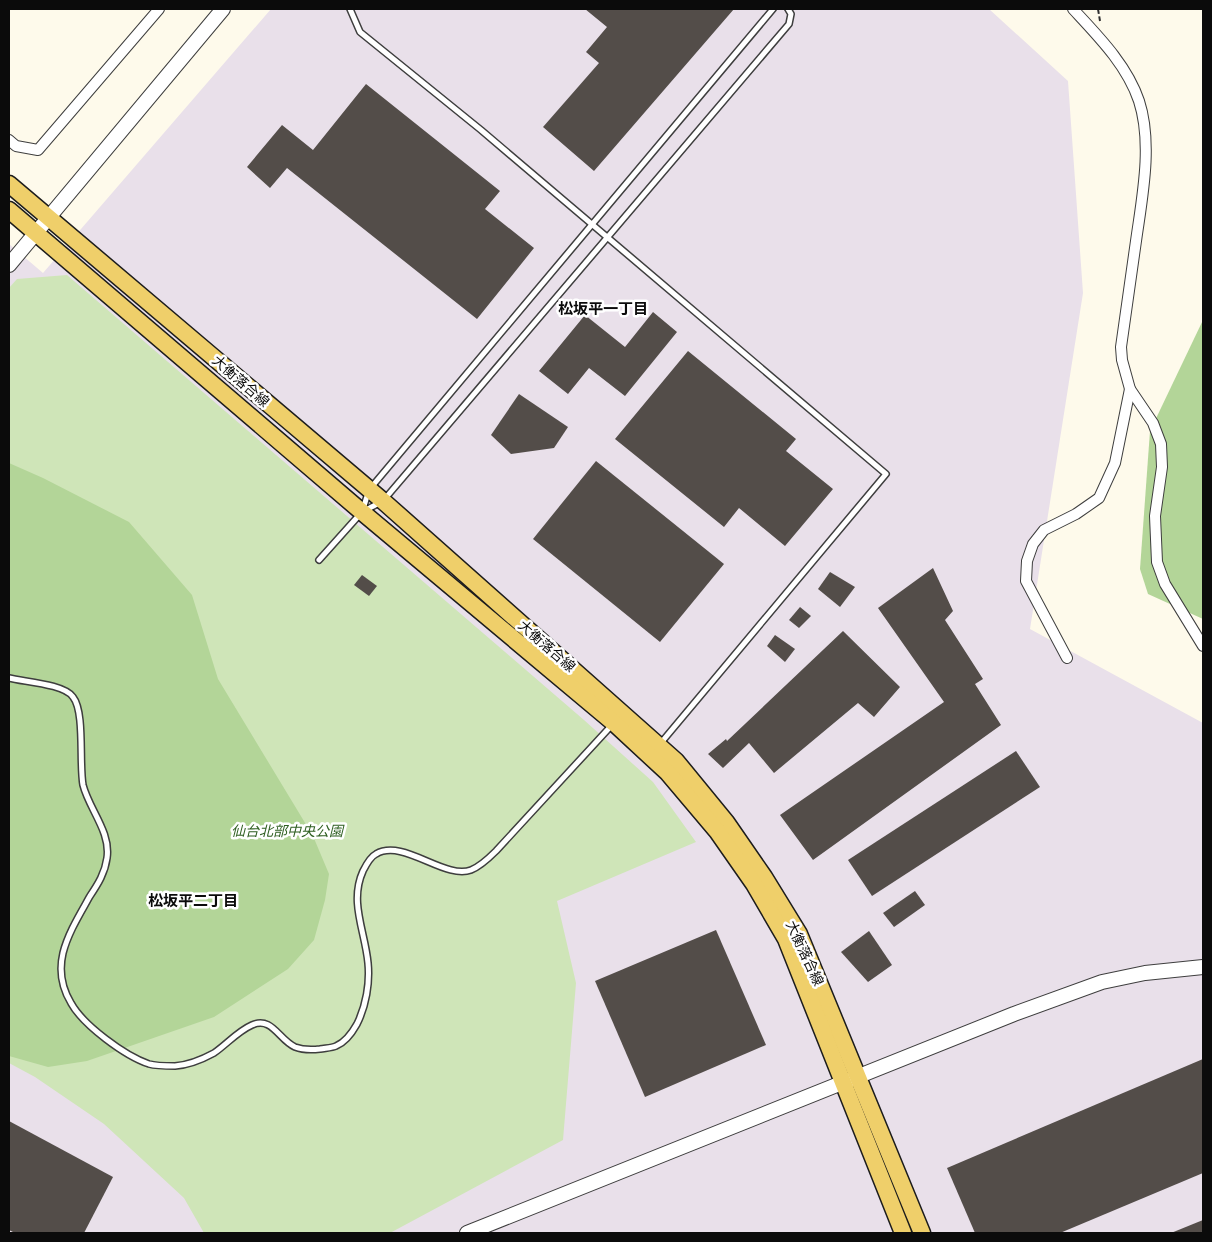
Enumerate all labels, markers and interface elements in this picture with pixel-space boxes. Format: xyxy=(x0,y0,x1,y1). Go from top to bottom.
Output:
district label: 松坂平一丁目 xyxy=(558,298,648,318)
street label: 大衡落合線 xyxy=(209,350,274,411)
street label: 大衡落合線 xyxy=(515,615,580,676)
park label: 仙台北部中央公園 xyxy=(231,821,345,840)
district label: 松坂平二丁目 xyxy=(148,890,238,910)
street label: 大衡落合線 xyxy=(782,917,829,989)

